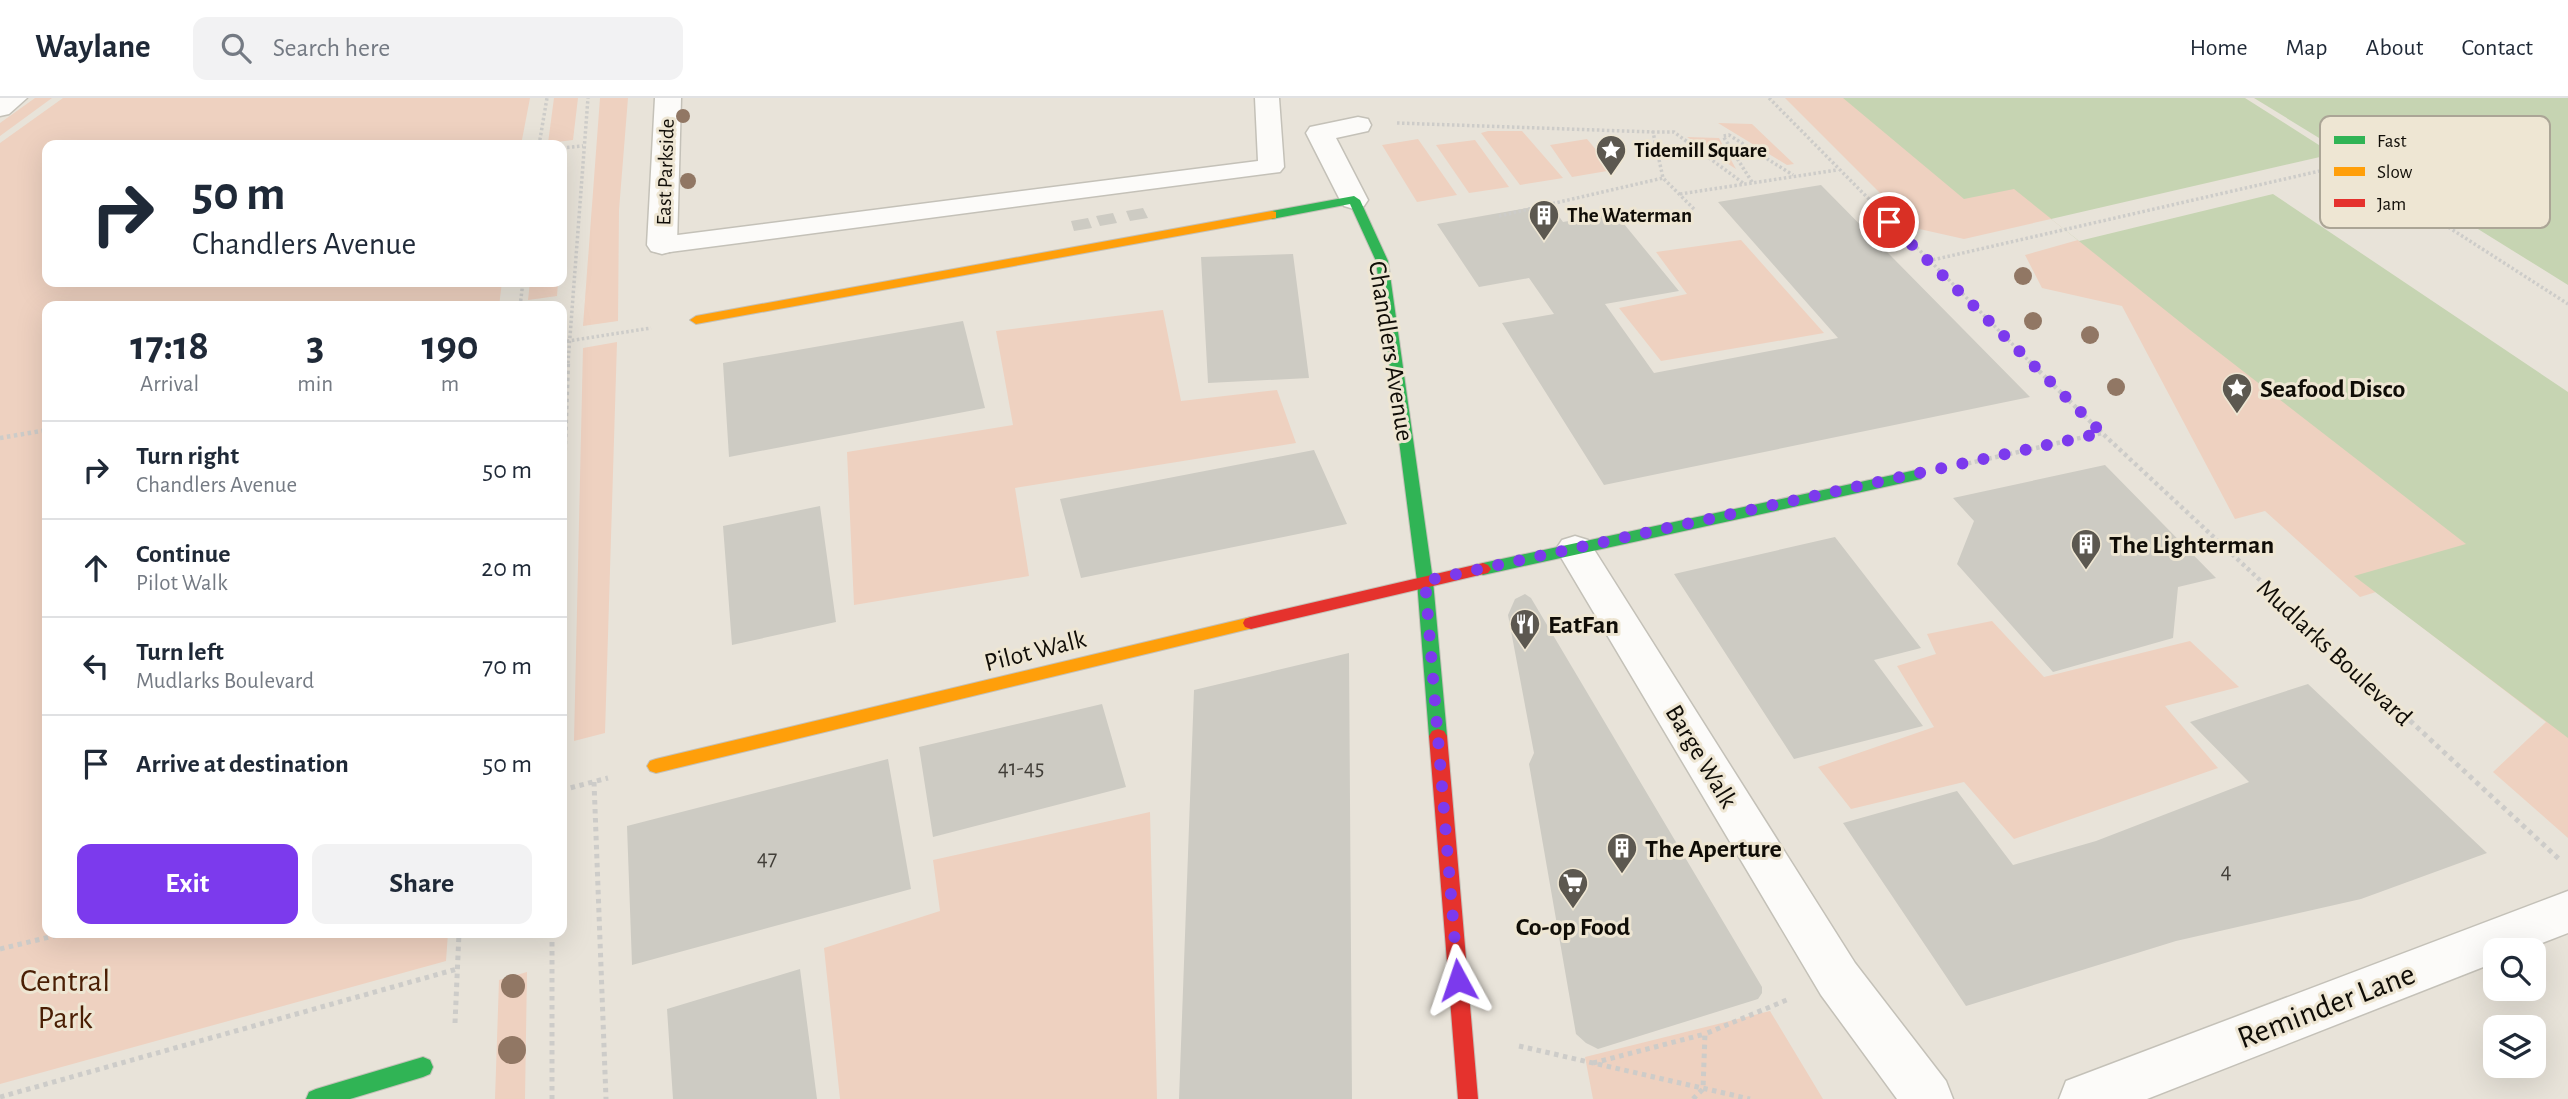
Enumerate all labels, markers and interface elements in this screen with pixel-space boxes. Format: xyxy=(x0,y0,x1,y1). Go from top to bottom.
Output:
search box xyxy=(193,17,683,80)
icon: search xyxy=(217,29,255,67)
text: Waylane xyxy=(35,31,151,64)
text: Search here xyxy=(273,35,390,61)
text: Home xyxy=(2190,36,2248,60)
text: Map xyxy=(2286,36,2328,60)
text: About xyxy=(2366,36,2423,60)
text: Contact xyxy=(2461,36,2533,60)
legend xyxy=(2320,116,2550,228)
street label: East Parkside xyxy=(653,118,678,226)
text: Fast xyxy=(2377,132,2407,151)
place icon: Tidemill Square xyxy=(1594,133,1628,177)
place label: Tidemill Square xyxy=(1634,140,1767,161)
text: Slow xyxy=(2377,163,2413,182)
icon: right xyxy=(77,168,168,259)
text: 50 m xyxy=(192,170,286,219)
pin xyxy=(1859,192,1919,252)
text: Jam xyxy=(2377,195,2406,214)
building icon: The Waterman xyxy=(1527,198,1561,242)
icon: arrive xyxy=(1870,203,1908,241)
place label: The Waterman xyxy=(1567,205,1692,226)
text: Chandlers Avenue xyxy=(192,228,416,260)
street label: Chandlers Avenue xyxy=(1364,259,1418,443)
text: 17:18 xyxy=(130,325,209,367)
text: 3 xyxy=(306,325,324,367)
text: 190 xyxy=(421,325,479,367)
place icon: Seafood Disco xyxy=(2220,371,2254,415)
text: Arrival xyxy=(140,373,199,396)
text: min xyxy=(297,373,333,396)
text: m xyxy=(441,373,459,396)
place label: Seafood Disco xyxy=(2260,376,2405,402)
text: Turn right xyxy=(136,443,239,469)
icon: right xyxy=(77,451,115,489)
text: 50 m xyxy=(482,457,532,483)
text: Chandlers Avenue xyxy=(136,474,297,497)
building icon: The Lighterman xyxy=(2069,527,2103,571)
place label: The Lighterman xyxy=(2109,532,2274,558)
text: Continue xyxy=(136,541,231,567)
icon: ahead xyxy=(77,549,115,587)
text: 20 m xyxy=(481,555,532,581)
text: Pilot Walk xyxy=(136,572,228,595)
street label: Mudlarks Boulevard xyxy=(2252,575,2417,731)
restaurant icon: EatFan xyxy=(1508,607,1542,651)
place label: EatFan xyxy=(1548,612,1619,638)
street label: Pilot Walk xyxy=(982,626,1089,676)
text: Turn left xyxy=(136,639,224,665)
icon: left xyxy=(77,647,115,685)
text: 70 m xyxy=(482,653,532,679)
text: Mudlarks Boulevard xyxy=(136,670,314,693)
street label: Barge Walk xyxy=(1660,700,1742,813)
icon: arrive xyxy=(77,745,115,783)
text: Arrive at destination xyxy=(136,751,349,777)
text: 50 m xyxy=(482,751,532,777)
house number: 41-45 xyxy=(998,757,1044,780)
building icon: The Aperture xyxy=(1605,831,1639,875)
place label: The Aperture xyxy=(1645,836,1782,862)
button: Exit xyxy=(77,844,298,924)
button: Share xyxy=(312,844,532,924)
house number: 47 xyxy=(757,847,777,870)
house number: 4 xyxy=(2220,860,2232,883)
supermarket icon: Co-op Food xyxy=(1556,866,1590,910)
place label: Co-op Food xyxy=(1516,914,1631,940)
map controls xyxy=(2483,938,2546,1078)
button: search xyxy=(2483,938,2546,1001)
position arrow xyxy=(1421,943,1495,1017)
street label: Reminder Lane xyxy=(2233,957,2419,1054)
park label: Central Park xyxy=(20,965,110,1034)
button: layers xyxy=(2483,1015,2546,1078)

